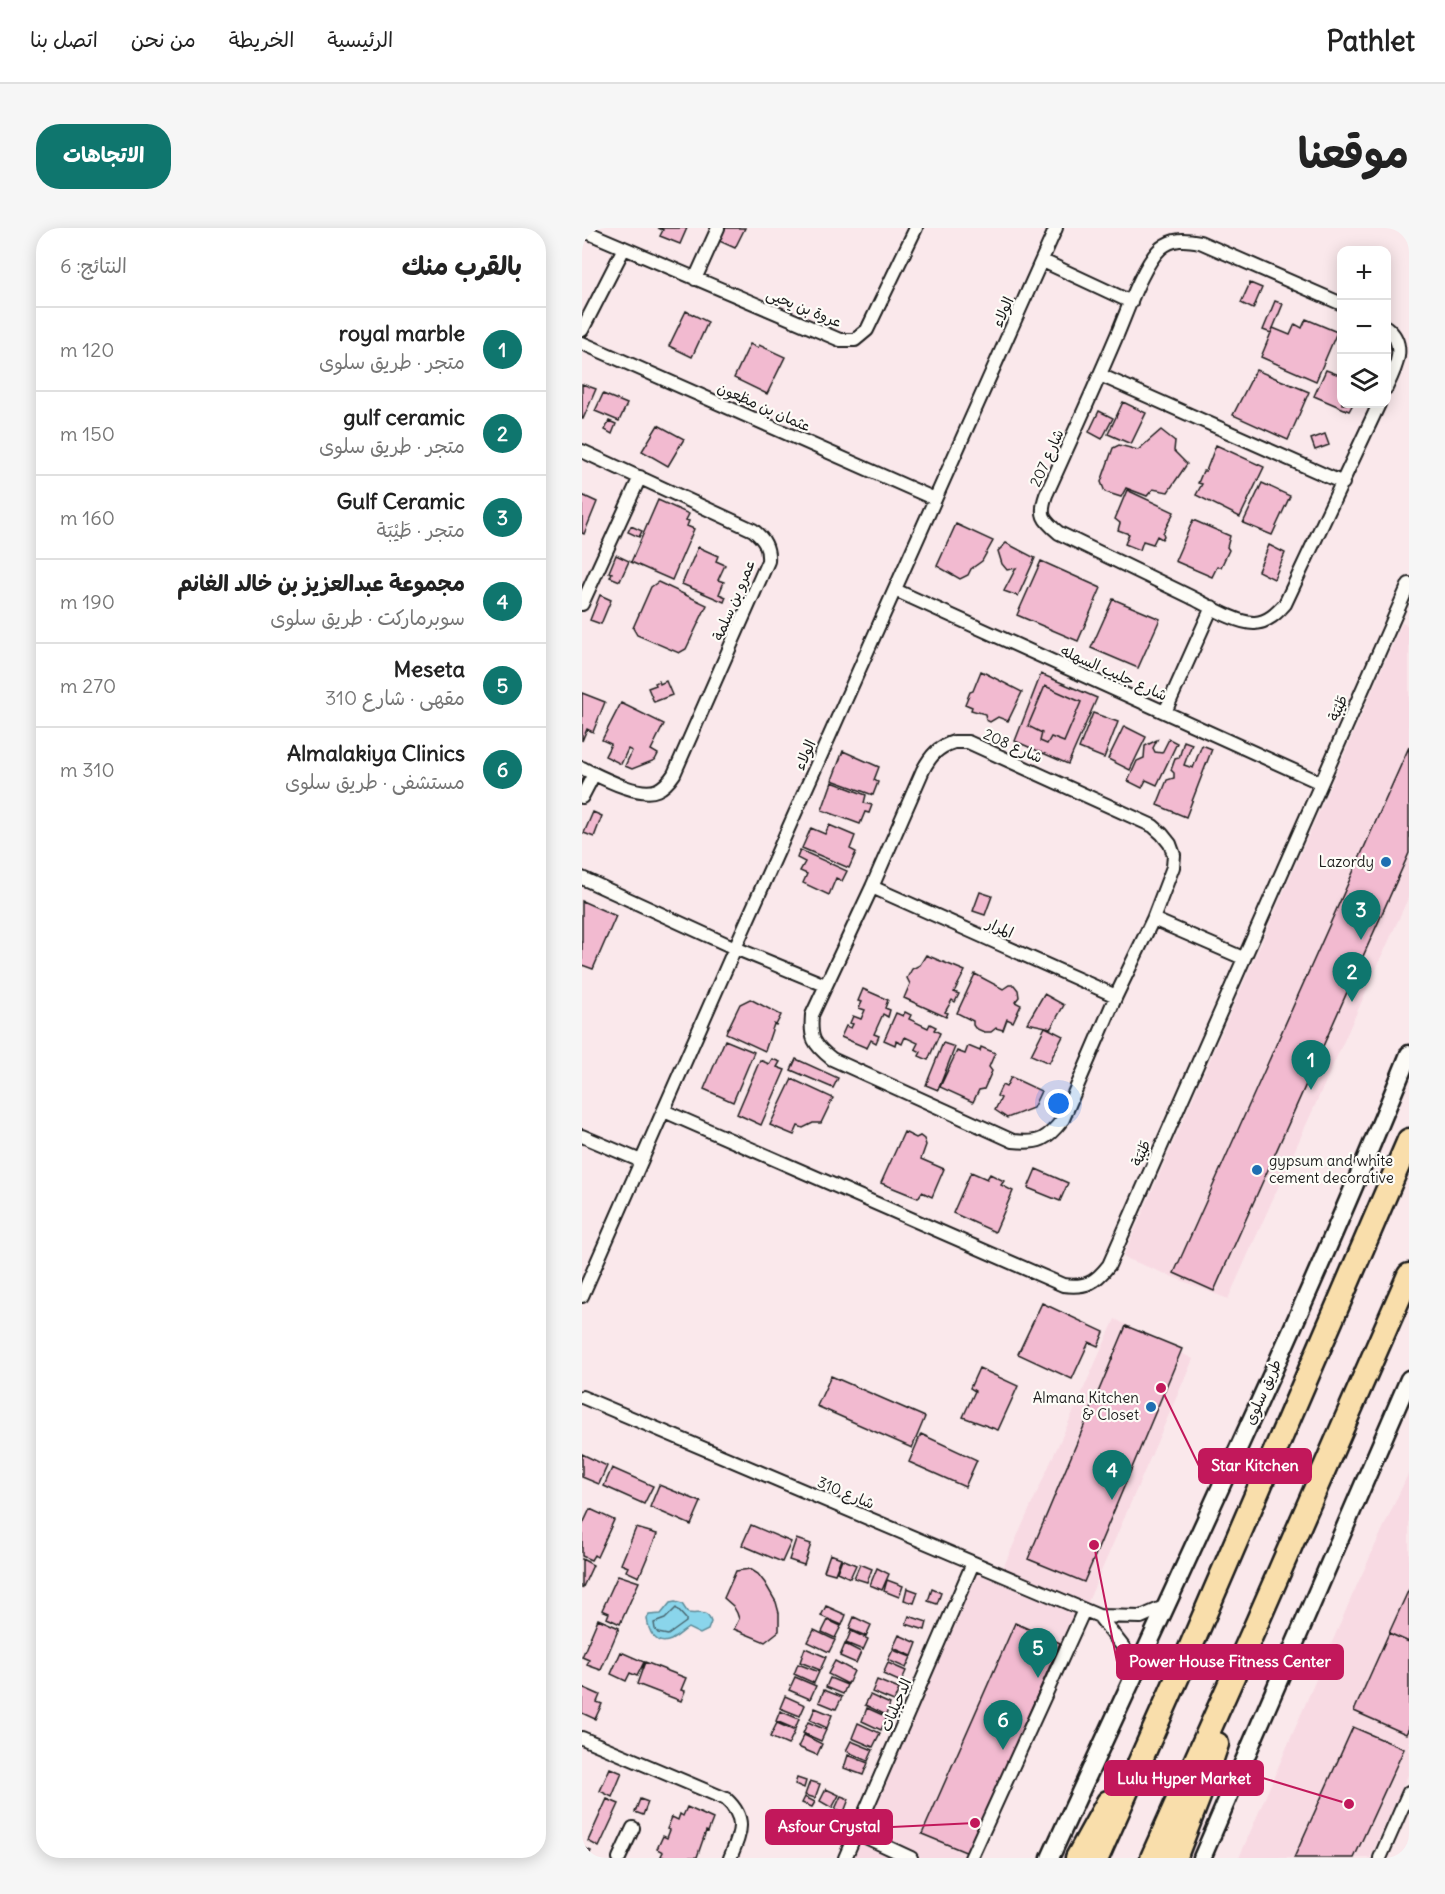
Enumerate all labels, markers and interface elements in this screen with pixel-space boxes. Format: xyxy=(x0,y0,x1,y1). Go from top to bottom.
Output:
text: Pathlet xyxy=(1326,23,1415,59)
text: اتصل بنا xyxy=(30,26,98,53)
text: من نحن xyxy=(131,26,196,53)
text: الخريطة xyxy=(229,26,294,53)
text: الرئيسية xyxy=(327,26,393,53)
button: الاتجاهات xyxy=(36,124,171,189)
text: موقعنا xyxy=(1298,127,1409,179)
map controls xyxy=(1337,246,1391,408)
button: + xyxy=(1337,246,1391,300)
text: بالقرب منك xyxy=(402,249,522,282)
text: النتائج: 6 xyxy=(60,253,127,278)
street label: عروة بن يحيى xyxy=(763,284,845,332)
street label: الولاء xyxy=(988,294,1018,330)
button: − xyxy=(1337,300,1391,354)
text: royal marble xyxy=(339,319,465,347)
text: 120 m xyxy=(60,337,114,362)
text: 1 xyxy=(499,337,506,362)
text: متجر · طريق سلوى xyxy=(319,349,465,374)
button: layers xyxy=(1337,354,1391,408)
street label: عثمان بن مظعون xyxy=(714,378,814,436)
text: gulf ceramic xyxy=(343,403,465,431)
text: 150 m xyxy=(60,421,115,446)
text: 2 xyxy=(497,421,508,446)
street label: شارع 207 xyxy=(1025,426,1069,490)
text: متجر · طريق سلوى xyxy=(319,433,465,458)
text: Gulf Ceramic xyxy=(336,487,465,515)
text: 160 m xyxy=(60,505,115,530)
text: 3 xyxy=(497,505,508,530)
text: متجر · طَيْبَة xyxy=(377,517,465,542)
street label: عمرو بن سلمة xyxy=(708,556,759,643)
text: مجموعة عبدالعزيز بن خالد الغانم xyxy=(177,569,465,597)
text: 190 m xyxy=(60,589,115,614)
text: 4 xyxy=(497,589,508,614)
text: سوبرماركت · طريق سلوى xyxy=(270,605,465,630)
street label: شارع جليب السهله xyxy=(1058,641,1170,705)
text: Meseta xyxy=(394,655,465,683)
text: 270 m xyxy=(60,673,116,698)
text: 5 xyxy=(497,673,508,698)
text: مقهى · شارع 310 xyxy=(325,685,465,710)
street label: طَيْبَة xyxy=(1323,692,1352,724)
street label: شارع 208 xyxy=(980,724,1046,768)
street label: الولاء xyxy=(790,737,820,773)
text: Almalakiya Clinics xyxy=(287,739,465,767)
text: 310 m xyxy=(60,757,115,782)
text: 6 xyxy=(497,757,508,782)
text: مستشفى · طريق سلوى xyxy=(285,769,465,794)
place label: Lazordy xyxy=(1319,852,1374,871)
marker: Lazordy xyxy=(1379,855,1393,869)
pin: 3 xyxy=(1342,890,1380,940)
street label: المرار xyxy=(983,913,1017,942)
pin: 2 xyxy=(1332,952,1372,1002)
pin: 1 xyxy=(1292,1040,1330,1090)
your location xyxy=(1044,1089,1073,1118)
street label: طَيْبَة xyxy=(1126,1137,1155,1169)
place label: gypsum and white cement decorative xyxy=(1269,1151,1394,1187)
marker: gypsum and white cement decorative xyxy=(1250,1163,1264,1177)
street label: طريق سلوى xyxy=(1240,1356,1286,1428)
place label: Almana Kitchen & Closet xyxy=(1033,1388,1139,1424)
marker: Almana Kitchen & Closet xyxy=(1144,1400,1158,1414)
callout: Star Kitchen xyxy=(1199,1449,1311,1483)
pin: 4 xyxy=(1092,1450,1132,1500)
text: Star Kitchen xyxy=(1211,1455,1299,1475)
street label: شارع 310 xyxy=(814,1472,878,1514)
pin: 5 xyxy=(1018,1628,1058,1678)
callout: Power House Fitness Center xyxy=(1117,1645,1343,1679)
text: Power House Fitness Center xyxy=(1129,1651,1331,1671)
street label: الدحيليات xyxy=(876,1675,915,1734)
pin: 6 xyxy=(984,1700,1022,1750)
callout: Lulu Hyper Market xyxy=(1105,1761,1263,1795)
text: Lulu Hyper Market xyxy=(1117,1768,1252,1789)
callout: Asfour Crystal xyxy=(766,1810,892,1844)
text: Asfour Crystal xyxy=(778,1816,880,1837)

